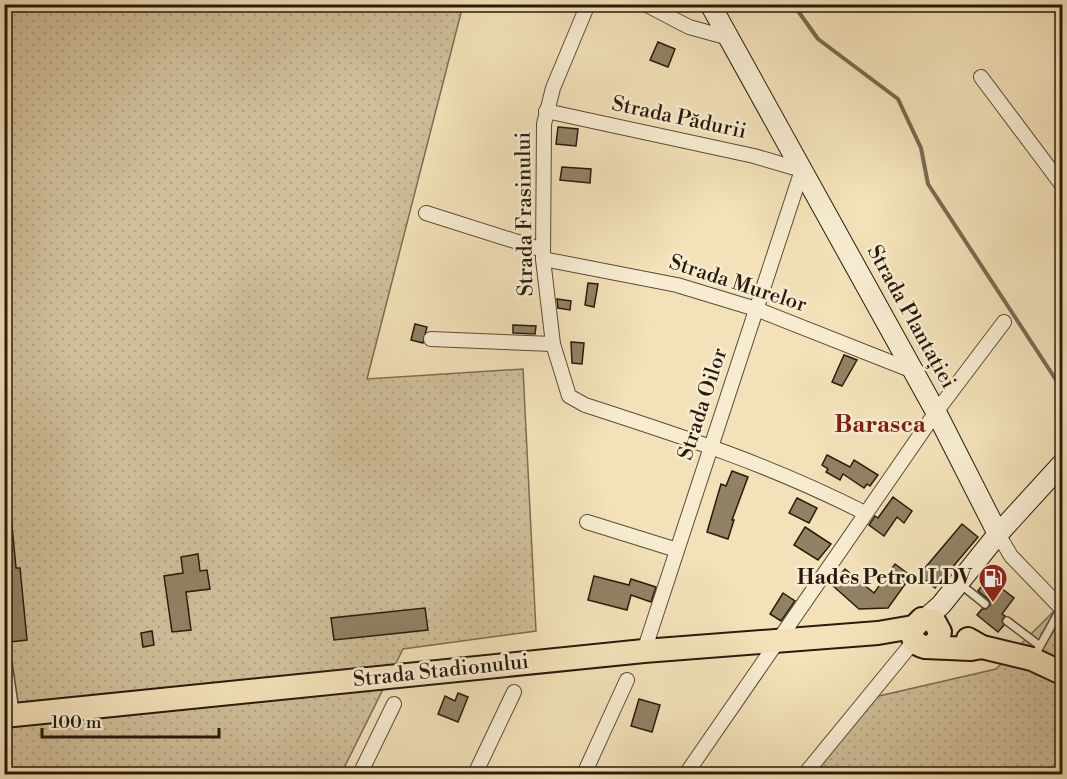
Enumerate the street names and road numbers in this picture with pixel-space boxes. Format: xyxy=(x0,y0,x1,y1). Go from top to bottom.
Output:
street label: Strada Pădurii xyxy=(609,91,749,145)
street label: Strada Frasinului xyxy=(511,131,539,297)
street label: Strada Plantației xyxy=(861,241,961,393)
street label: Strada Murelor xyxy=(666,250,810,318)
street label: Strada Oilor xyxy=(673,345,733,463)
street label: Strada Stadionului xyxy=(352,649,530,693)

